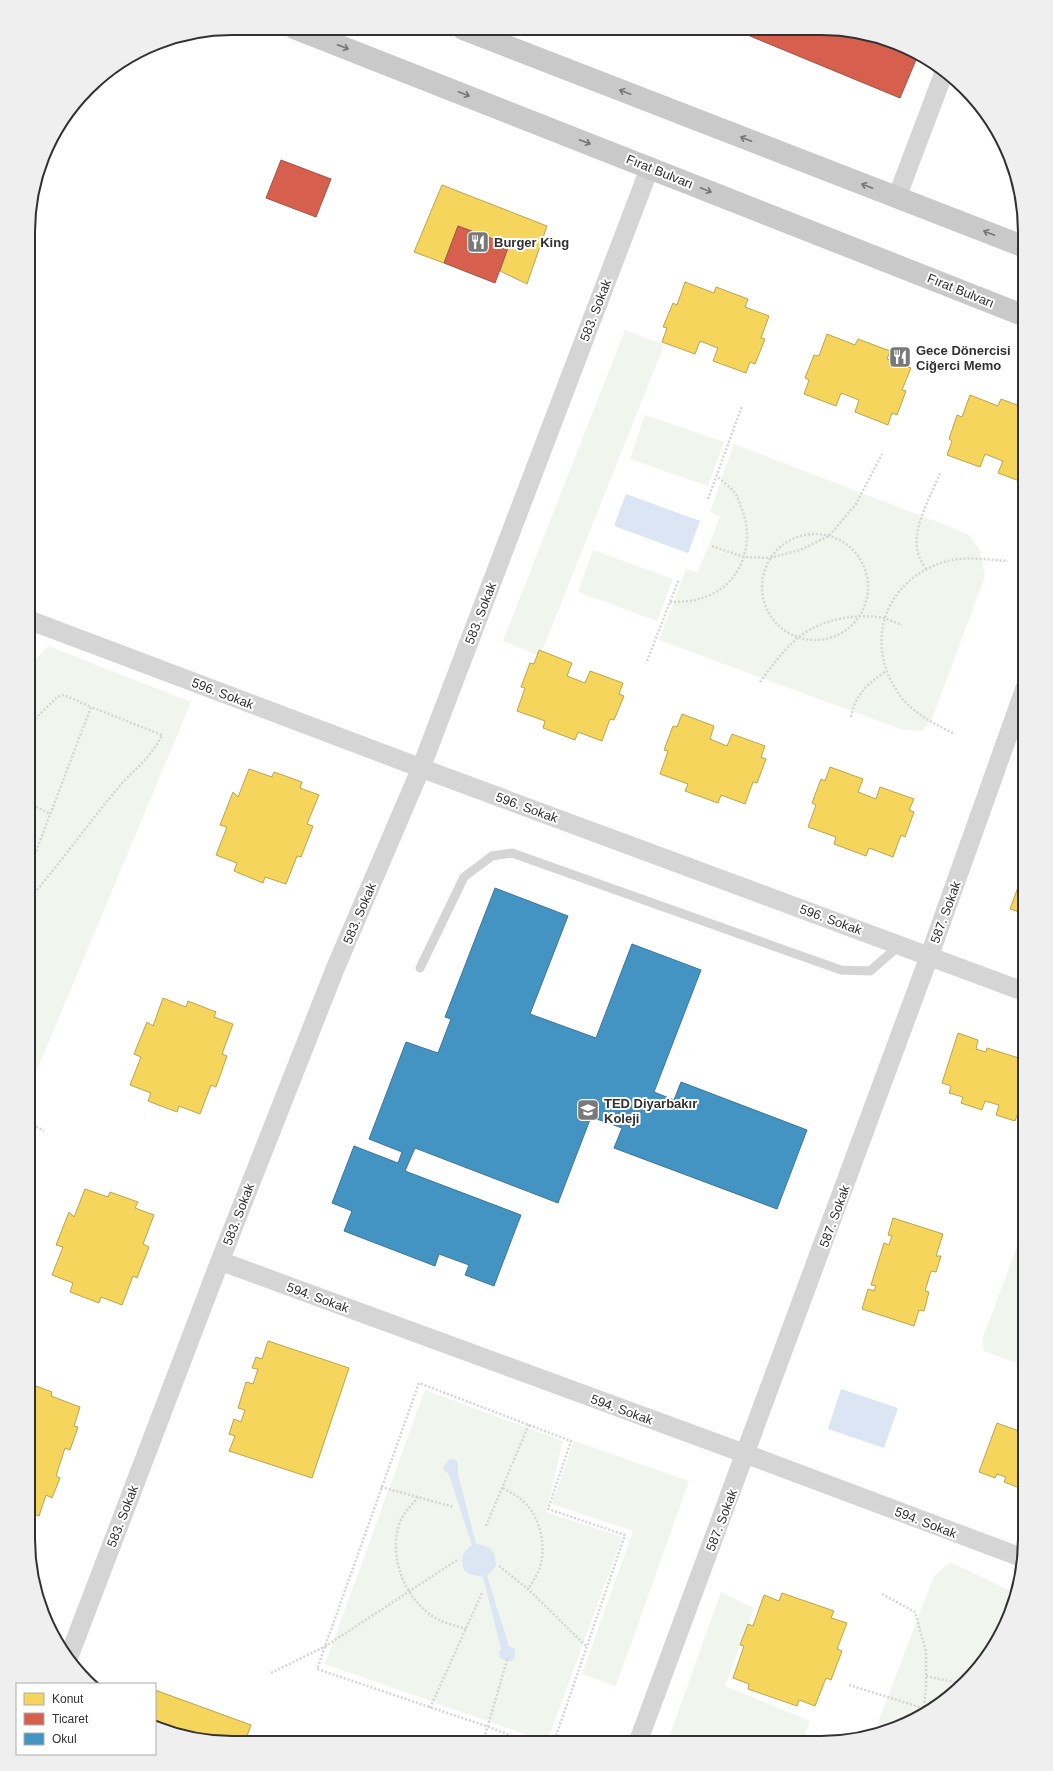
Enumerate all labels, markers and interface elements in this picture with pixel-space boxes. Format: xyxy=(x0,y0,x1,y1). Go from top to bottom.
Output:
one-way arrow xyxy=(337,43,349,51)
one-way arrow xyxy=(620,87,632,95)
one-way arrow xyxy=(458,91,470,99)
one-way arrow xyxy=(741,134,753,142)
one-way arrow xyxy=(579,138,591,146)
street label: Fırat Bulvarı xyxy=(624,151,695,192)
one-way arrow xyxy=(862,181,874,189)
one-way arrow xyxy=(700,186,712,194)
one-way arrow xyxy=(983,228,995,236)
restaurant icon: Burger King xyxy=(465,229,491,255)
place label: Burger King xyxy=(494,235,569,250)
street label: Fırat Bulvarı xyxy=(925,270,996,311)
street label: 583. Sokak xyxy=(577,277,614,343)
place label: Gece Dönercisi Ciğerci Memo xyxy=(916,343,1011,373)
restaurant icon: Gece Dönercisi Ciğerci Memo xyxy=(887,344,913,370)
street label: 583. Sokak xyxy=(462,580,499,646)
street label: 596. Sokak xyxy=(190,675,256,712)
street label: 596. Sokak xyxy=(494,789,560,826)
street label: 587. Sokak xyxy=(927,879,964,945)
street label: 583. Sokak xyxy=(340,880,379,946)
street label: 596. Sokak xyxy=(798,901,864,938)
place label: TED Diyarbakır Koleji xyxy=(604,1096,697,1126)
school or university icon: TED Diyarbakır Koleji xyxy=(575,1097,601,1123)
street label: 583. Sokak xyxy=(220,1181,257,1247)
street label: 587. Sokak xyxy=(816,1183,853,1249)
street label: 594. Sokak xyxy=(285,1279,351,1316)
street label: 594. Sokak xyxy=(589,1391,655,1428)
street label: 583. Sokak xyxy=(104,1483,141,1549)
street label: 587. Sokak xyxy=(703,1487,740,1553)
street label: 594. Sokak xyxy=(893,1504,959,1541)
legend xyxy=(16,1683,156,1755)
text: Konut xyxy=(52,1692,84,1706)
text: Ticaret xyxy=(52,1712,89,1726)
text: Okul xyxy=(52,1732,77,1746)

